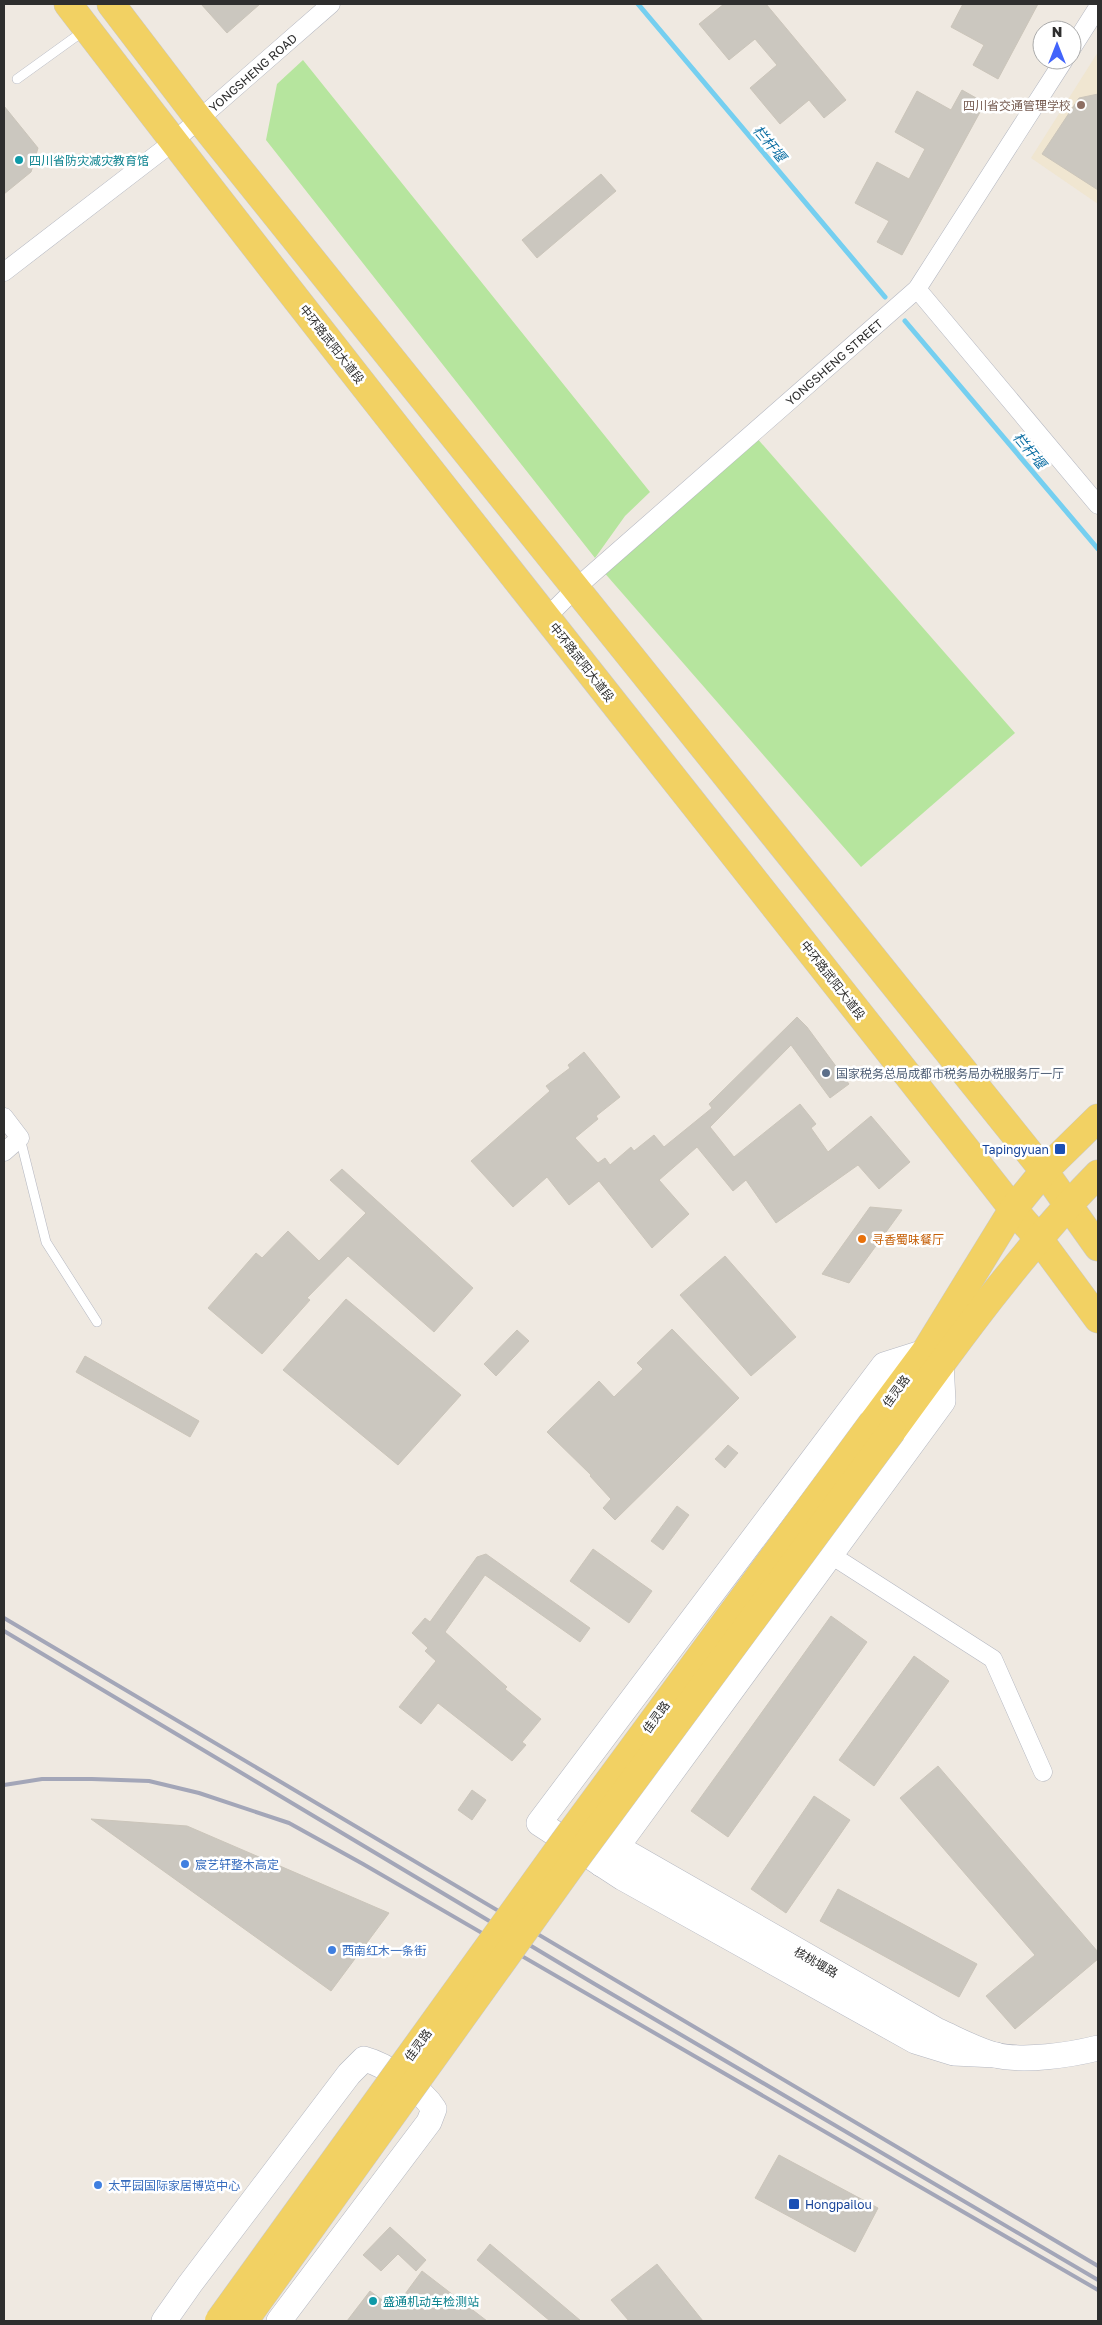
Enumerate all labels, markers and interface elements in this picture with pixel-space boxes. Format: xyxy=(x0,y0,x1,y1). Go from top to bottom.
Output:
north arrow xyxy=(1032,20,1082,70)
text: N xyxy=(1052,23,1062,40)
street label: YONGSHENG ROAD xyxy=(206,30,300,115)
place label: 四川省交通管理学校 xyxy=(963,98,1071,113)
marker: 四川省交通管理学校 xyxy=(1075,99,1087,111)
water label: 栏杆堰 xyxy=(750,121,791,166)
place label: 四川省防灾减灾教育馆 xyxy=(29,153,149,168)
marker: 四川省防灾减灾教育馆 xyxy=(13,154,25,166)
street label: 中环路武阳大道段 xyxy=(297,302,367,386)
street label: YONGSHENG STREET xyxy=(782,315,886,408)
water label: 栏杆堰 xyxy=(1010,428,1051,473)
street label: 中环路武阳大道段 xyxy=(547,620,617,704)
street label: 中环路武阳大道段 xyxy=(798,938,868,1022)
place label: 国家税务总局成都市税务局办税服务厅一厅 xyxy=(836,1066,1064,1081)
marker: 国家税务总局成都市税务局办税服务厅一厅 xyxy=(820,1067,832,1079)
place label: Tapingyuan xyxy=(982,1142,1049,1157)
marker: Tapingyuan xyxy=(1053,1142,1067,1156)
place label: 寻香蜀味餐厅 xyxy=(872,1232,944,1247)
marker: 寻香蜀味餐厅 xyxy=(856,1233,868,1245)
street label: 佳灵路 xyxy=(879,1372,913,1410)
street label: 佳灵路 xyxy=(639,1698,673,1736)
place label: 宸艺轩整木高定 xyxy=(195,1857,279,1872)
marker: 宸艺轩整木高定 xyxy=(179,1858,191,1870)
place label: 西南红木一条街 xyxy=(342,1943,426,1958)
marker: 西南红木一条街 xyxy=(326,1944,338,1956)
street label: 核桃堰路 xyxy=(791,1944,841,1980)
street label: 佳灵路 xyxy=(401,2026,435,2064)
place label: 太平园国际家居博览中心 xyxy=(108,2178,240,2193)
marker: 太平园国际家居博览中心 xyxy=(92,2179,104,2191)
marker: Hongpailou xyxy=(787,2197,801,2211)
place label: Hongpailou xyxy=(805,2197,872,2212)
place label: 盛通机动车检测站 xyxy=(383,2294,479,2309)
marker: 盛通机动车检测站 xyxy=(367,2295,379,2307)

